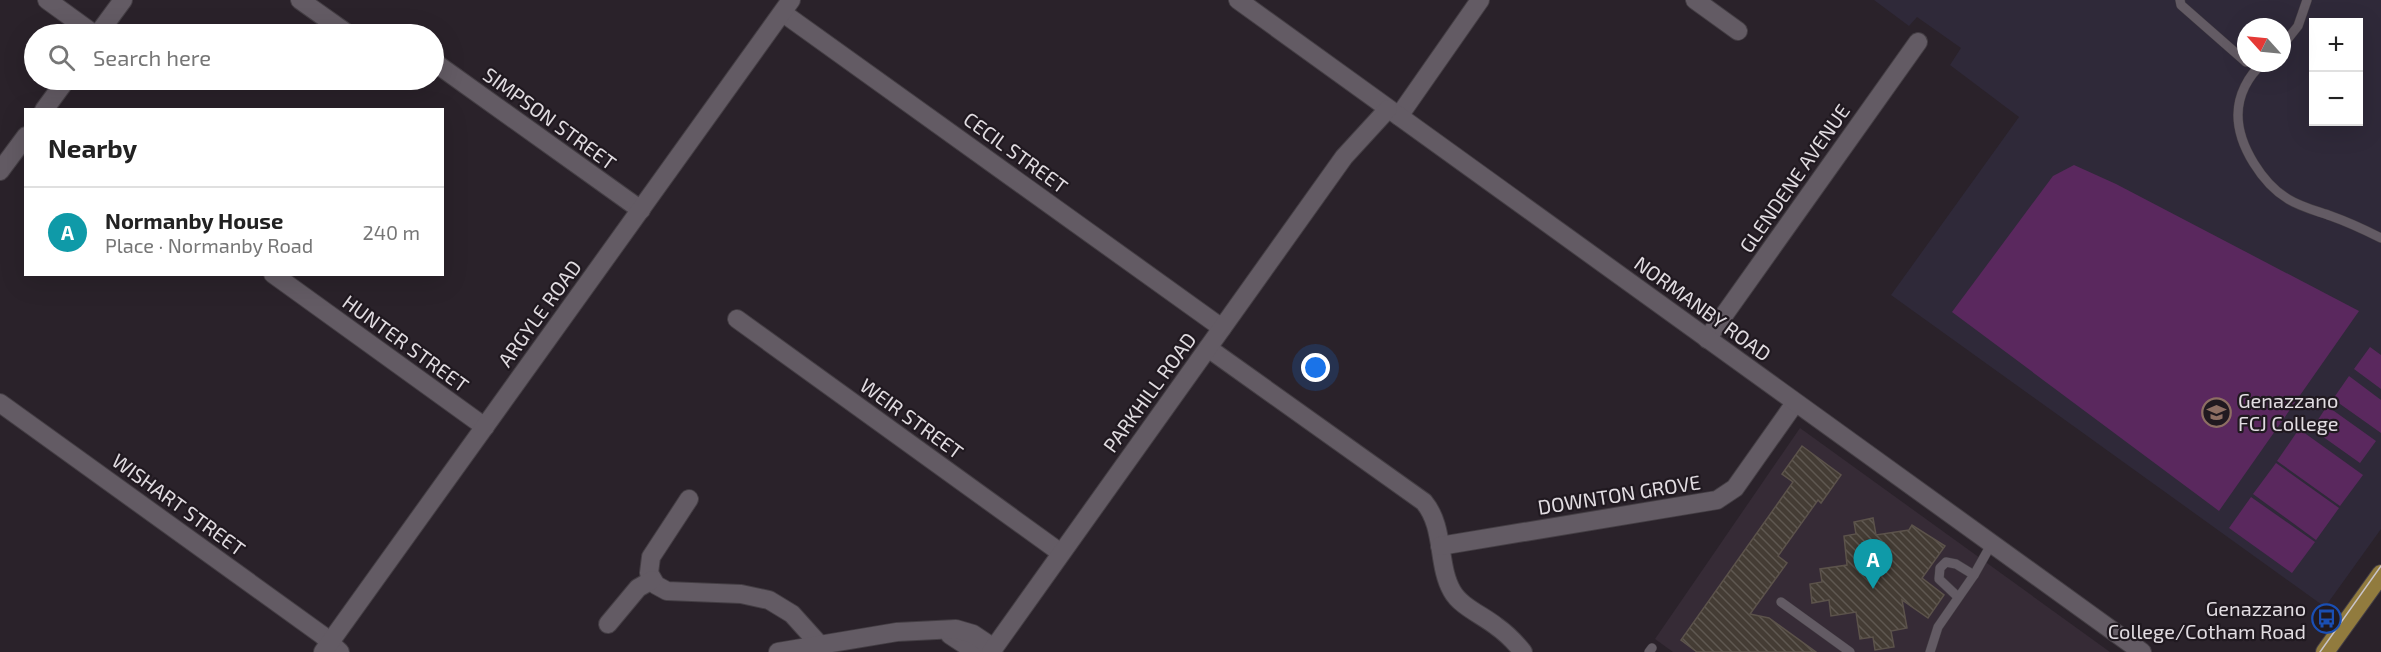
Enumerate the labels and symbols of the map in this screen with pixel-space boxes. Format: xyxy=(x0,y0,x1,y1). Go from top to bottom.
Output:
north arrow xyxy=(2237,18,2291,72)
street label: SIMPSON STREET xyxy=(479,62,621,174)
street label: GLENDENE AVENUE xyxy=(1734,99,1854,257)
street label: CECIL STREET xyxy=(959,106,1073,198)
street label: NORMANBY ROAD xyxy=(1630,250,1776,366)
street label: ARGYLE ROAD xyxy=(492,255,586,371)
street label: HUNTER STREET xyxy=(338,289,474,397)
street label: PARKHILL ROAD xyxy=(1097,327,1201,457)
your location xyxy=(1301,353,1330,382)
street label: WEIR STREET xyxy=(856,373,968,464)
place label: Genazzano FCJ College xyxy=(2238,388,2339,435)
school or university icon: Genazzano FCJ College xyxy=(2201,396,2233,428)
street label: WISHART STREET xyxy=(108,448,250,560)
street label: DOWNTON GROVE xyxy=(1536,469,1702,519)
pin: A xyxy=(1854,540,1892,589)
place label: Genazzano College/Cotham Road xyxy=(2108,596,2306,643)
bus stop icon: Genazzano College/Cotham Road xyxy=(2311,603,2343,635)

